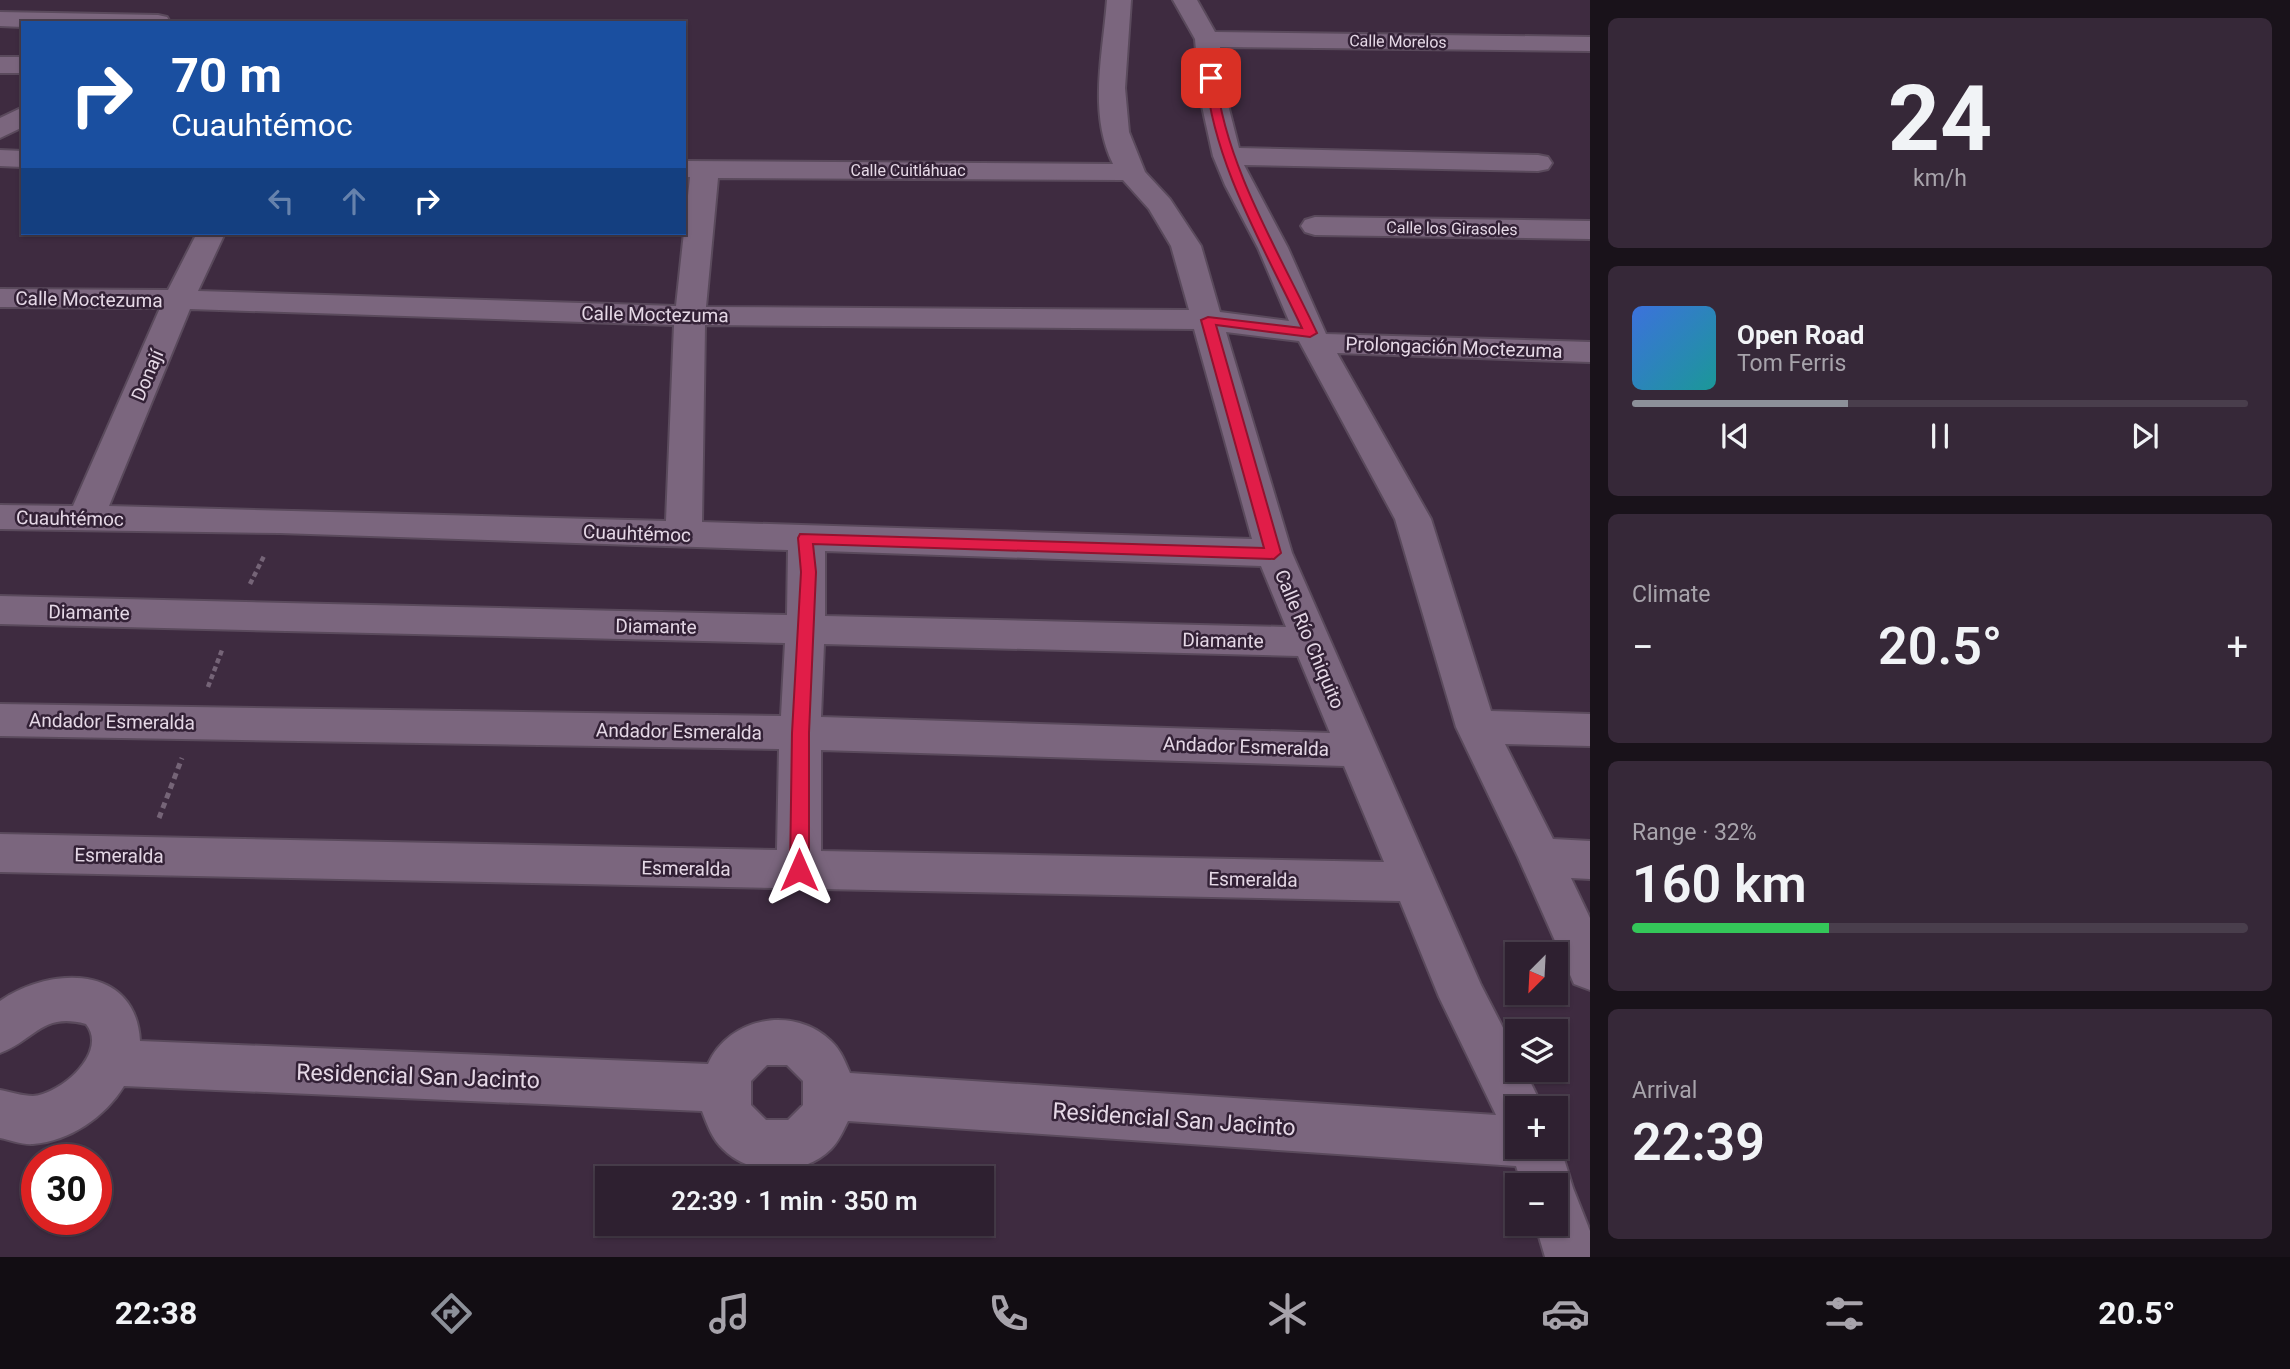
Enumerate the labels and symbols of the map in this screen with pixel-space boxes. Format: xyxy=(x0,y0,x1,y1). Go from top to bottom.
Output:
street label: Calle Morelos xyxy=(1349,31,1447,52)
pin xyxy=(1181,48,1241,108)
street label: Calle Cuitláhuac xyxy=(850,161,966,180)
street label: Calle los Girasoles xyxy=(1386,218,1518,239)
street label: Calle Moctezuma xyxy=(15,287,163,312)
street label: Calle Moctezuma xyxy=(581,302,729,327)
street label: Prolongación Moctezuma xyxy=(1345,332,1563,363)
street label: Donají xyxy=(126,345,169,404)
street label: Cuauhtémoc xyxy=(16,506,124,531)
street label: Cuauhtémoc xyxy=(583,520,691,547)
street label: Calle Río Chiquito xyxy=(1270,566,1349,712)
street label: Diamante xyxy=(48,600,130,625)
street label: Diamante xyxy=(615,614,697,639)
street label: Diamante xyxy=(1182,628,1264,653)
street label: Andador Esmeralda xyxy=(29,709,195,734)
street label: Andador Esmeralda xyxy=(596,719,762,744)
street label: Andador Esmeralda xyxy=(1163,732,1329,761)
position arrow xyxy=(762,833,836,907)
street label: Esmeralda xyxy=(74,843,164,868)
street label: Esmeralda xyxy=(641,856,731,881)
street label: Esmeralda xyxy=(1208,867,1298,892)
north arrow xyxy=(1505,942,1568,1004)
street label: Residencial San Jacinto xyxy=(296,1059,540,1094)
street label: Residencial San Jacinto xyxy=(1051,1098,1296,1141)
speed limit sign: 30 xyxy=(21,1144,112,1235)

